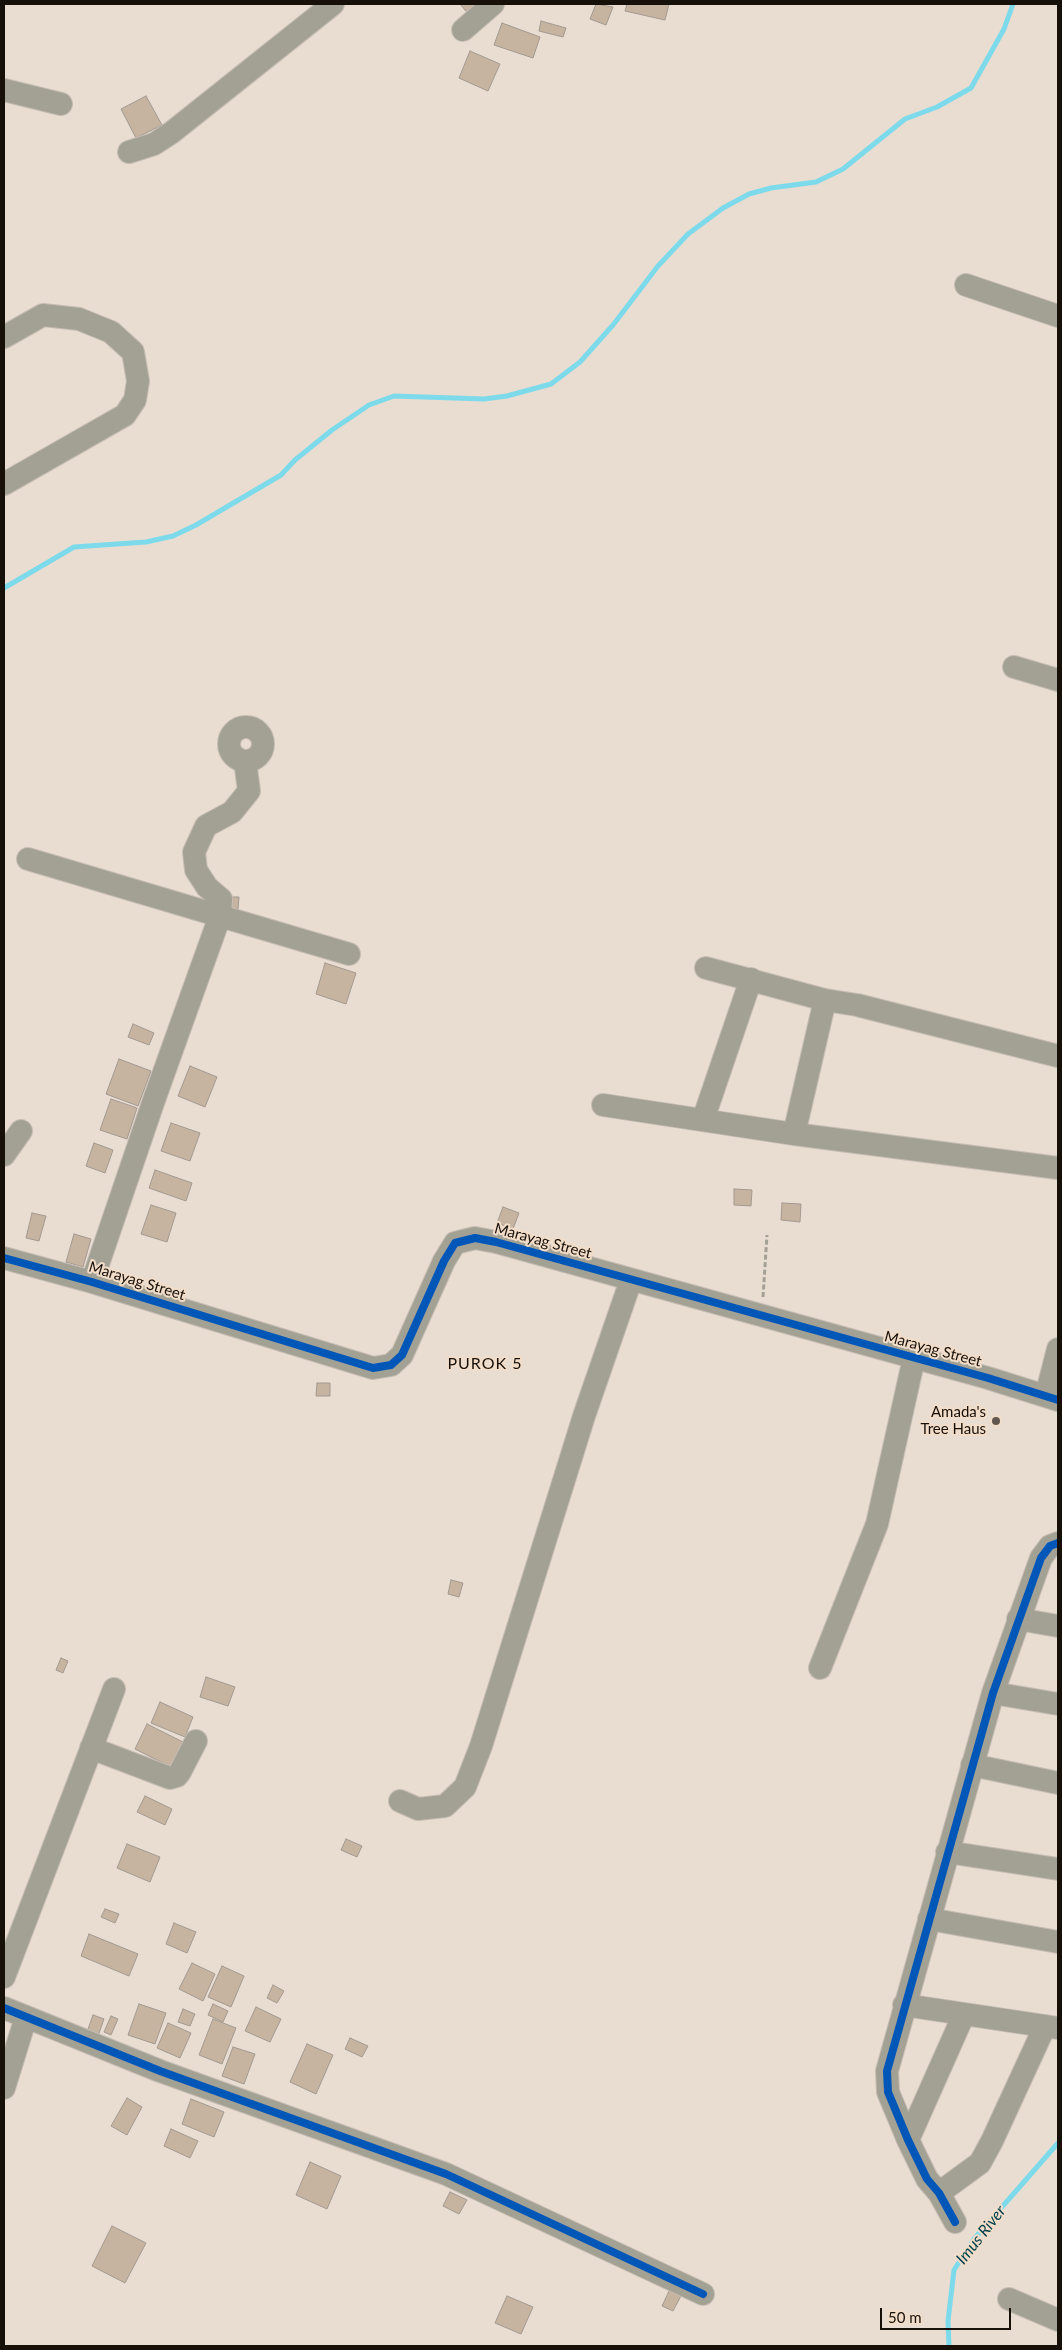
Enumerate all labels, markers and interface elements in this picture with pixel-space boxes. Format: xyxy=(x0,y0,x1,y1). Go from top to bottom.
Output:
street label: Marayag Street xyxy=(492,1219,594,1263)
street label: Marayag Street xyxy=(87,1258,187,1304)
street label: Marayag Street xyxy=(882,1327,984,1371)
district label: PUROK 5 xyxy=(447,1354,523,1374)
place label: Amada's Tree Haus xyxy=(920,1403,986,1438)
marker: Amada's Tree Haus xyxy=(990,1415,1002,1427)
water label: Imus River xyxy=(952,2202,1010,2268)
scale bar xyxy=(882,2298,1013,2330)
text: 50 m xyxy=(888,2308,922,2326)

